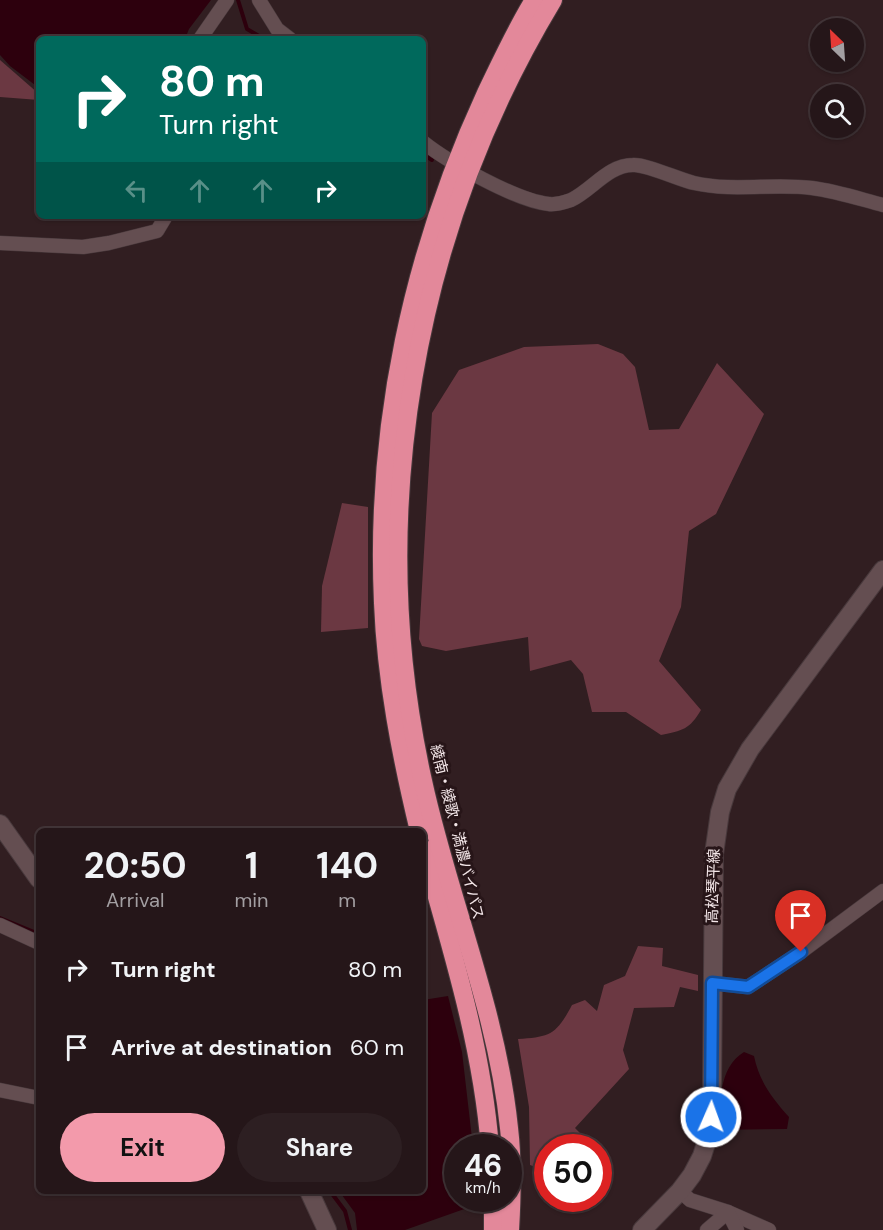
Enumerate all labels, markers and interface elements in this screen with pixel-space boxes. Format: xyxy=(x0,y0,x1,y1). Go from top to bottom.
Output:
north arrow xyxy=(810,18,864,72)
map controls xyxy=(810,18,864,138)
text: 80 m xyxy=(159,54,265,109)
icon: right xyxy=(60,60,138,138)
button: search xyxy=(810,84,864,138)
text: Turn right xyxy=(159,107,279,142)
icon: left xyxy=(120,174,153,207)
icon: ahead xyxy=(183,174,216,207)
icon: ahead xyxy=(246,174,279,207)
icon: right xyxy=(309,174,342,207)
street label: 綾南・綾歌・満濃バイパス xyxy=(426,742,488,922)
text: 20:50 xyxy=(84,842,187,889)
text: 1 xyxy=(245,842,258,889)
text: 140 xyxy=(316,842,378,889)
street label: 高松琴平線 xyxy=(702,848,724,924)
text: Arrival xyxy=(106,887,164,913)
text: min xyxy=(234,887,269,913)
text: m xyxy=(338,887,356,913)
pin xyxy=(775,890,826,952)
icon: arrive xyxy=(784,899,817,932)
icon: right xyxy=(60,953,93,986)
text: Turn right xyxy=(111,955,216,984)
text: 80 m xyxy=(348,955,402,984)
icon: arrive xyxy=(60,1031,93,1064)
text: Arrive at destination xyxy=(111,1033,332,1062)
text: 60 m xyxy=(350,1033,404,1062)
position arrow xyxy=(679,1085,743,1149)
button: Exit xyxy=(60,1113,225,1182)
button: Share xyxy=(237,1113,402,1182)
speed limit sign: 50 xyxy=(534,1134,612,1212)
text: 46 xyxy=(464,1146,502,1185)
text: km/h xyxy=(465,1178,501,1198)

